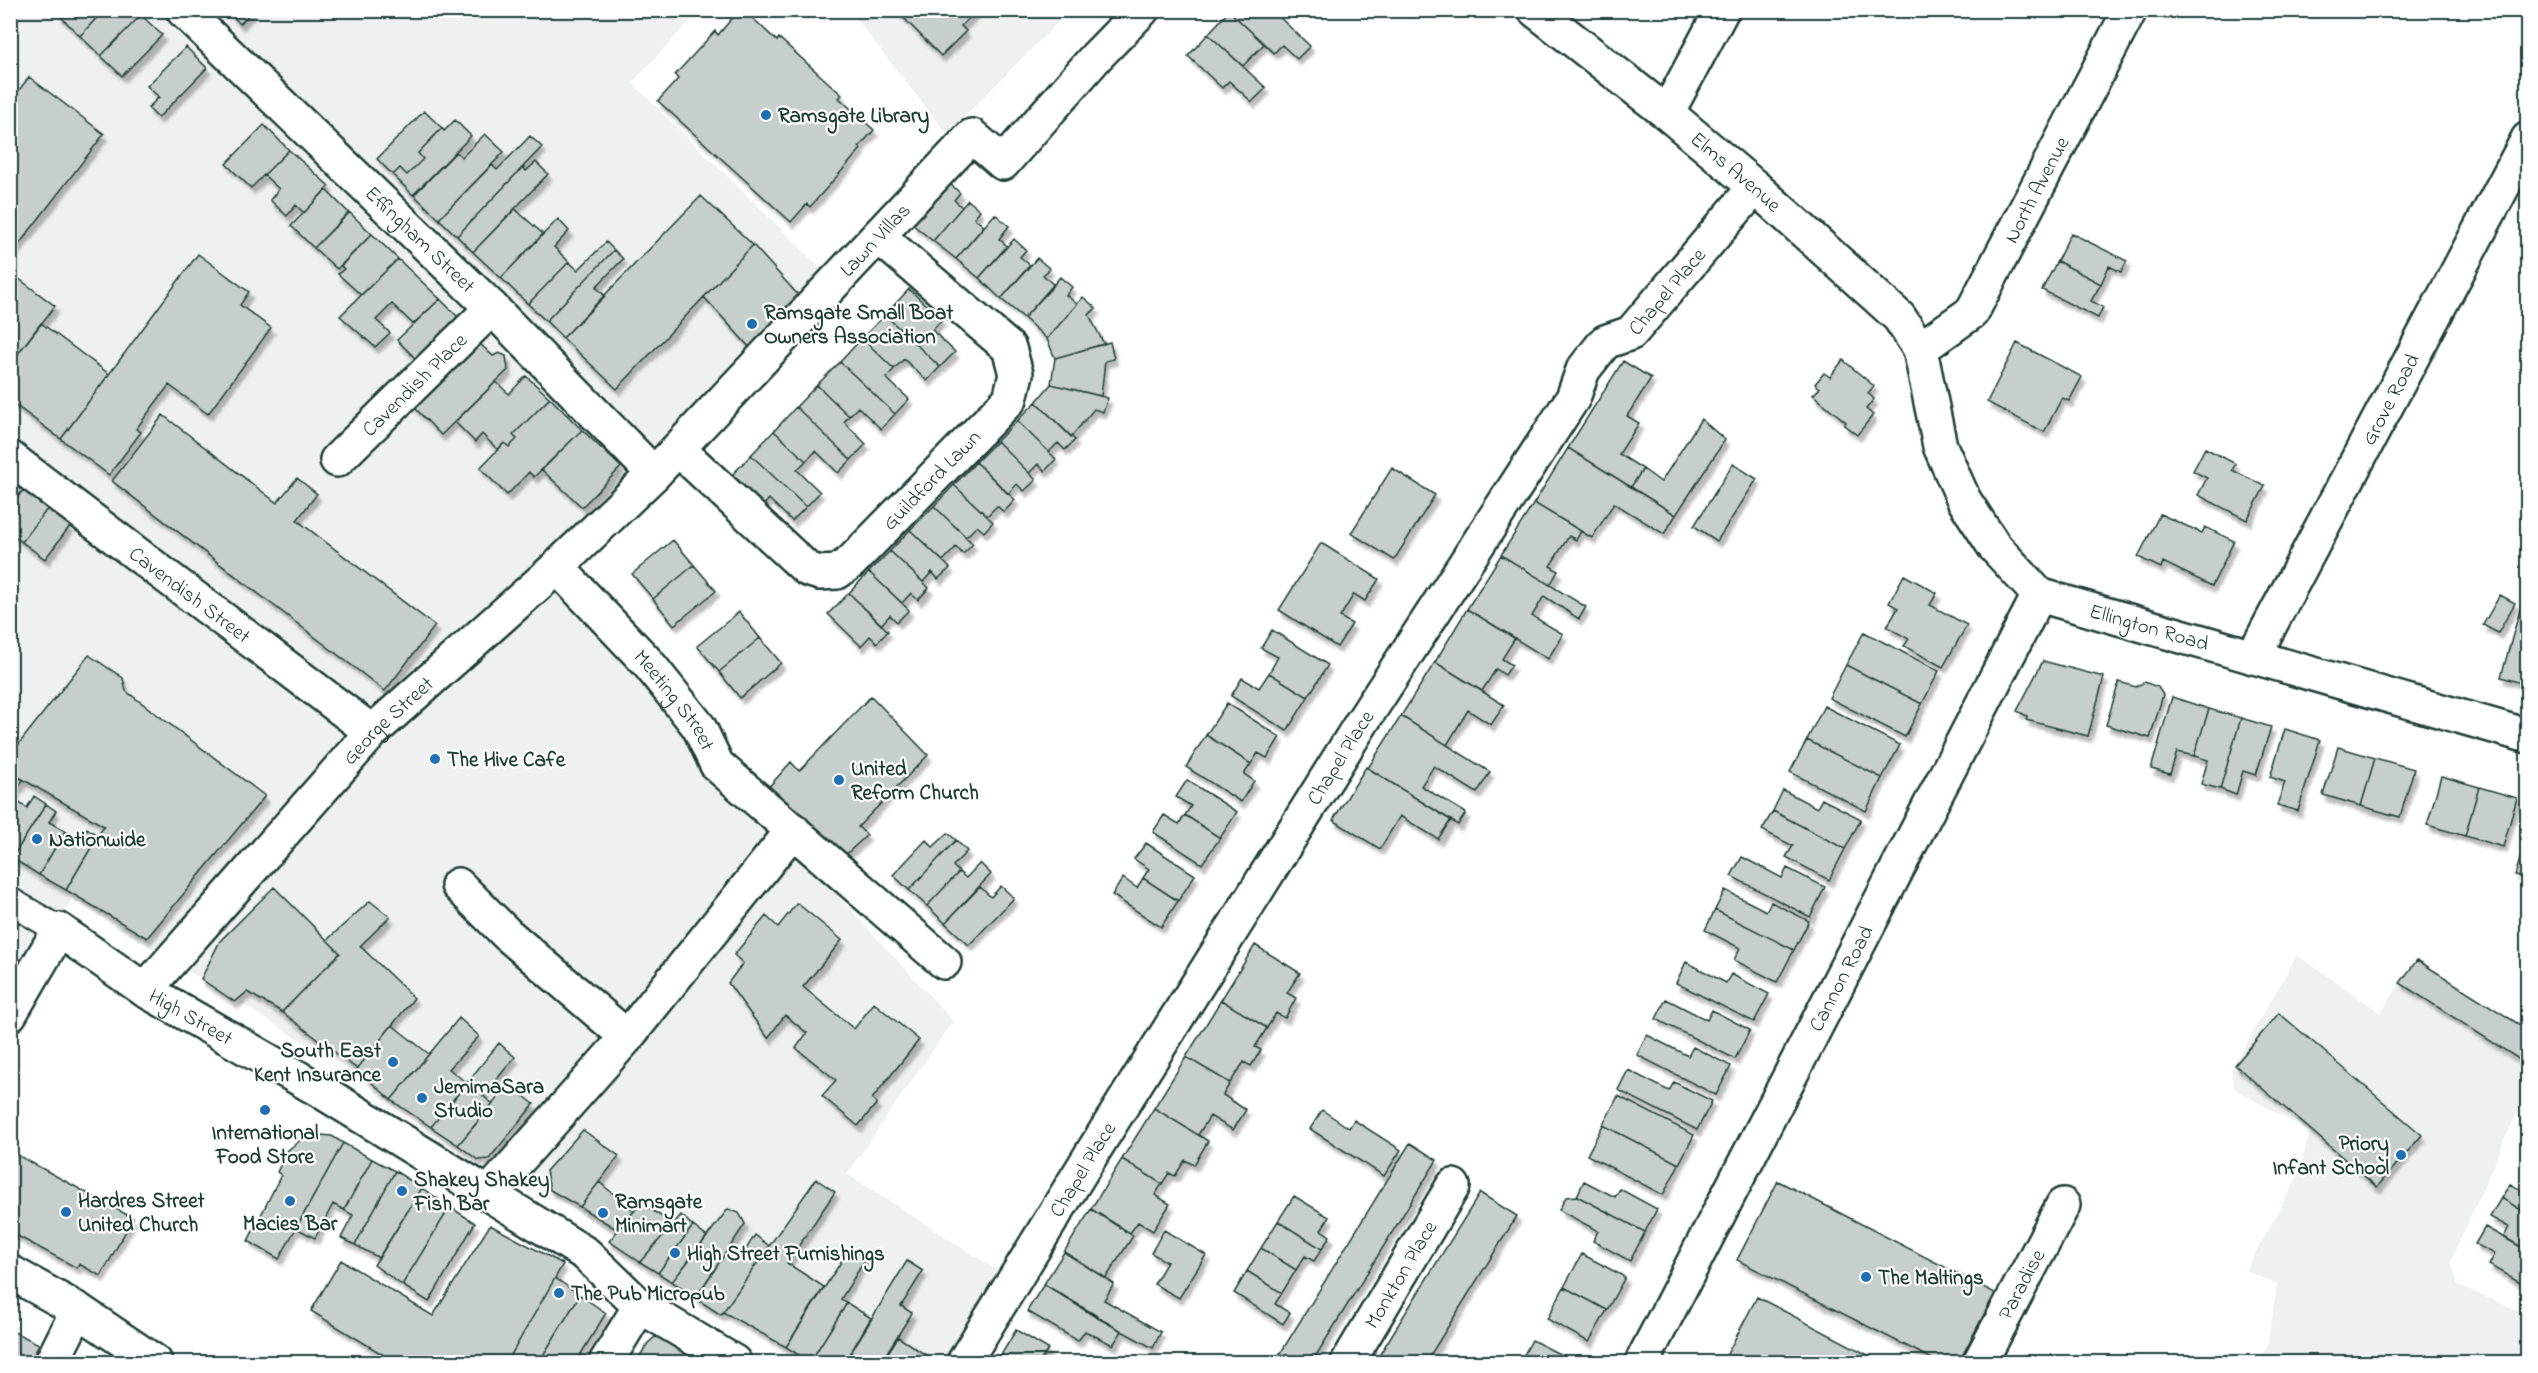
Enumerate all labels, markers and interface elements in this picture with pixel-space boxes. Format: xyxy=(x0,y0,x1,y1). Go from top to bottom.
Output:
place label: Ramsgate Library xyxy=(778,102,929,134)
marker: Ramsgate Library xyxy=(759,108,773,122)
street label: Elms Avenue xyxy=(1683,126,1787,221)
street label: North Avenue xyxy=(1997,131,2078,249)
street label: Effingham Street xyxy=(357,180,481,301)
street label: Lawn Villas xyxy=(834,197,919,285)
street label: Chapel Place xyxy=(1622,242,1714,343)
place label: Ramsgate Small Boat Owners Association xyxy=(764,299,954,353)
marker: Ramsgate Small Boat Owners Association xyxy=(745,317,759,331)
street label: Cavendish Place xyxy=(356,327,476,445)
street label: Grove Road xyxy=(2355,349,2428,451)
street label: Guildford Lawn xyxy=(876,424,989,538)
street label: Cavendish Street xyxy=(122,540,256,652)
street label: Ellington Road xyxy=(2086,597,2212,660)
street label: Meeting Street xyxy=(626,644,721,756)
street label: George Street xyxy=(336,670,441,773)
street label: Chapel Place xyxy=(1300,704,1383,812)
place label: The Hive Cafe xyxy=(447,746,566,776)
marker: The Hive Cafe xyxy=(428,752,442,766)
place label: United Reform Church xyxy=(851,755,979,809)
marker: United Reform Church xyxy=(832,773,846,787)
place label: Nationwide xyxy=(49,826,146,856)
marker: Nationwide xyxy=(30,832,44,846)
street label: Cannon Road xyxy=(1802,921,1882,1038)
street label: High Street xyxy=(142,982,238,1054)
place label: South East Kent Insurance xyxy=(254,1037,382,1091)
marker: South East Kent Insurance xyxy=(386,1055,400,1069)
place label: JemimaSara Studio xyxy=(434,1073,544,1127)
marker: JemimaSara Studio xyxy=(415,1091,429,1105)
marker: International Food Store xyxy=(258,1103,272,1117)
street label: Chapel Place xyxy=(1043,1116,1125,1224)
place label: International Food Store xyxy=(212,1119,319,1173)
place label: Priory Infant School xyxy=(2272,1130,2389,1184)
marker: Priory Infant School xyxy=(2394,1148,2408,1162)
place label: Shakey Shakey Fish Bar xyxy=(413,1166,550,1220)
marker: Shakey Shakey Fish Bar xyxy=(395,1184,409,1198)
place label: Hardres Street United Church xyxy=(78,1187,206,1241)
place label: Ramsgate Minimart xyxy=(615,1188,703,1242)
marker: Macies Bar xyxy=(283,1194,297,1208)
marker: Hardres Street United Church xyxy=(59,1205,73,1219)
marker: Ramsgate Minimart xyxy=(596,1206,610,1220)
place label: Macies Bar xyxy=(243,1210,338,1240)
street label: Monkton Place xyxy=(1358,1215,1446,1335)
place label: High Street Furnishings xyxy=(687,1240,885,1272)
street label: Paradise xyxy=(1992,1244,2054,1326)
marker: High Street Furnishings xyxy=(668,1246,682,1260)
place label: The Maltings xyxy=(1878,1264,1984,1296)
marker: The Maltings xyxy=(1859,1270,1873,1284)
place label: The Pub Micropub xyxy=(571,1280,726,1310)
marker: The Pub Micropub xyxy=(552,1286,566,1300)

